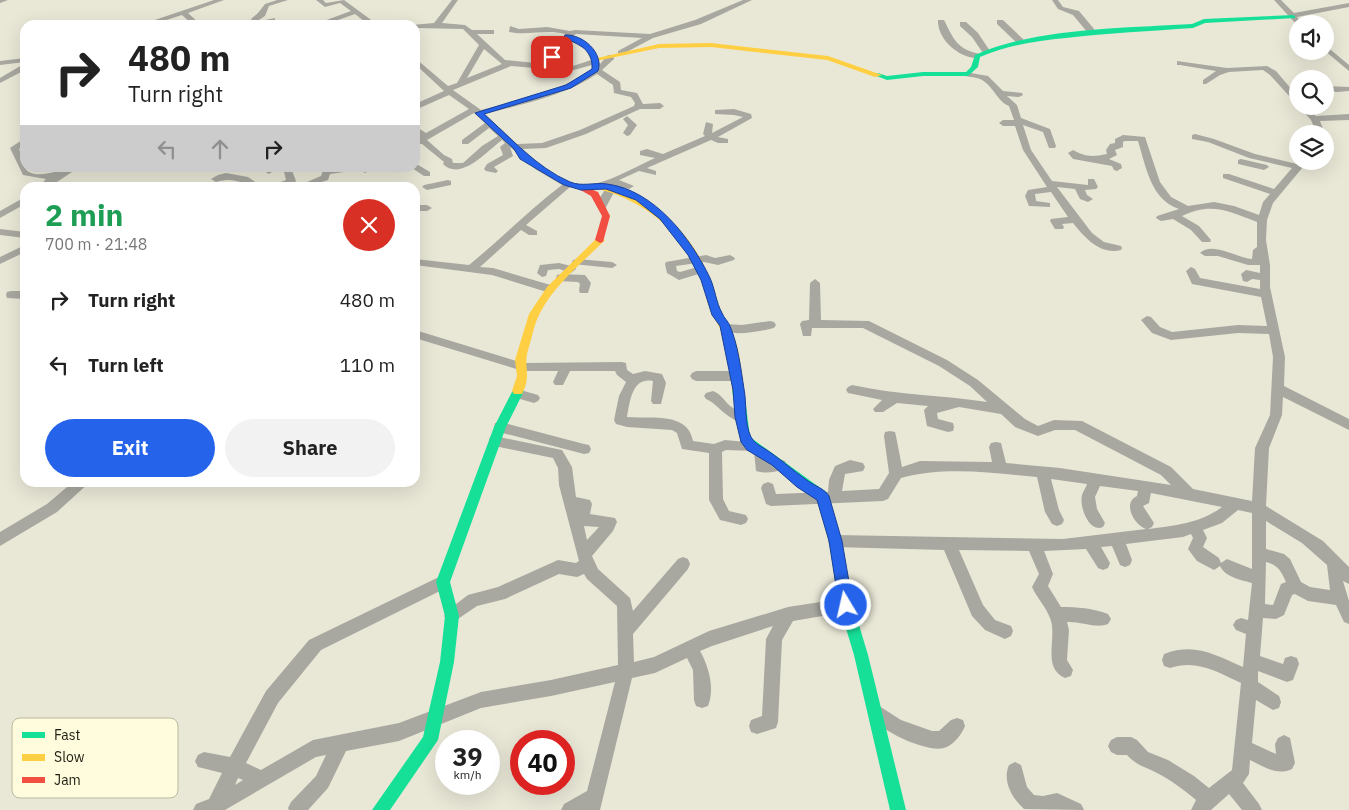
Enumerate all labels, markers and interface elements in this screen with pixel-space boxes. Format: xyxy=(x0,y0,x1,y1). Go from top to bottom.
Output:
map controls xyxy=(1289,15,1334,170)
button: sound xyxy=(1289,15,1334,60)
text: 480 m xyxy=(128,35,231,81)
pin xyxy=(531,36,573,78)
icon: right xyxy=(45,40,110,105)
icon: arrive xyxy=(538,43,566,71)
button: search xyxy=(1289,70,1334,115)
text: Turn right xyxy=(128,79,223,108)
button: layers xyxy=(1289,125,1334,170)
icon: left xyxy=(153,135,181,163)
icon: ahead xyxy=(206,135,234,163)
icon: right xyxy=(259,135,287,163)
text: 2 min xyxy=(45,195,123,234)
button: close xyxy=(343,199,395,251)
text: 700 m · 21:48 xyxy=(45,234,147,254)
icon: right xyxy=(45,286,73,314)
text: Turn right xyxy=(88,288,175,312)
text: 480 m xyxy=(340,288,395,312)
icon: left xyxy=(45,351,73,379)
text: Turn left xyxy=(88,353,164,377)
text: 110 m xyxy=(340,353,395,377)
button: Exit xyxy=(45,419,215,477)
button: Share xyxy=(225,419,395,477)
position arrow xyxy=(819,578,871,630)
legend xyxy=(12,718,178,798)
text: Fast xyxy=(54,726,80,744)
speed limit sign: 40 xyxy=(510,730,575,795)
text: 39 xyxy=(452,740,483,773)
text: Slow xyxy=(54,748,85,766)
text: km/h xyxy=(453,767,482,782)
text: Jam xyxy=(54,771,81,789)

